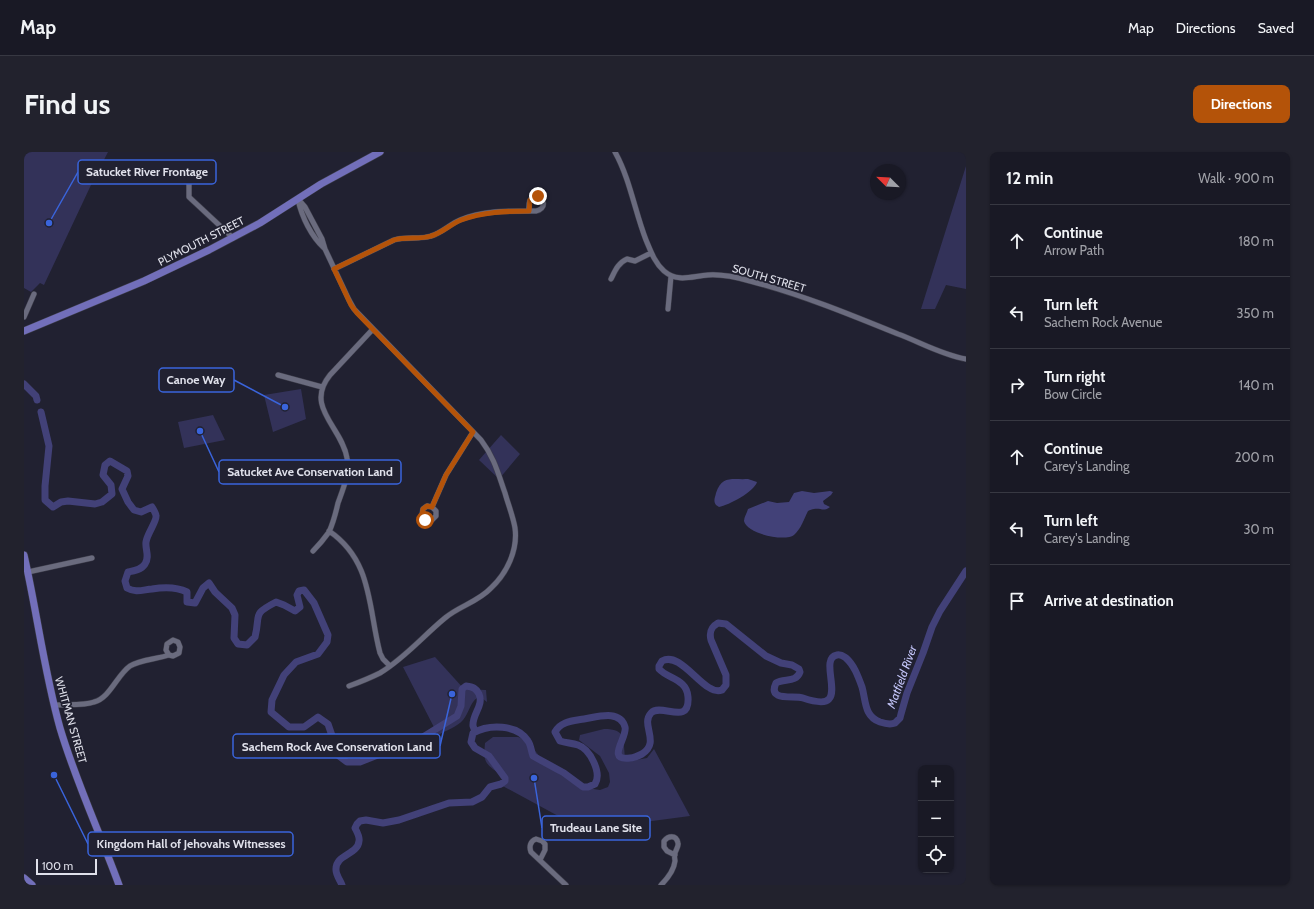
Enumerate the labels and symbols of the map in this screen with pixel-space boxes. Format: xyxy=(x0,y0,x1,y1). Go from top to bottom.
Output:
callout: Satucket River Frontage xyxy=(78,160,216,184)
text: Satucket River Frontage xyxy=(86,164,208,179)
north arrow xyxy=(870,164,906,200)
route end xyxy=(529,187,547,205)
street label: PLYMOUTH STREET xyxy=(155,213,247,269)
street label: SOUTH STREET xyxy=(731,261,808,295)
callout: Canoe Way xyxy=(159,368,234,392)
text: Canoe Way xyxy=(167,372,226,387)
callout: Satucket Ave Conservation Land xyxy=(219,460,401,484)
text: Satucket Ave Conservation Land xyxy=(227,464,393,479)
route start xyxy=(416,511,434,529)
water label: Matfield River xyxy=(883,642,920,711)
street label: WHITMAN STREET xyxy=(52,675,90,765)
callout: Sachem Rock Ave Conservation Land xyxy=(233,734,440,758)
text: Sachem Rock Ave Conservation Land xyxy=(242,739,432,754)
callout: Trudeau Lane Site xyxy=(542,816,650,840)
text: Trudeau Lane Site xyxy=(550,820,642,835)
callout: Kingdom Hall of Jehovahs Witnesses xyxy=(88,832,293,856)
text: Kingdom Hall of Jehovahs Witnesses xyxy=(96,836,286,851)
scale bar xyxy=(36,857,97,876)

